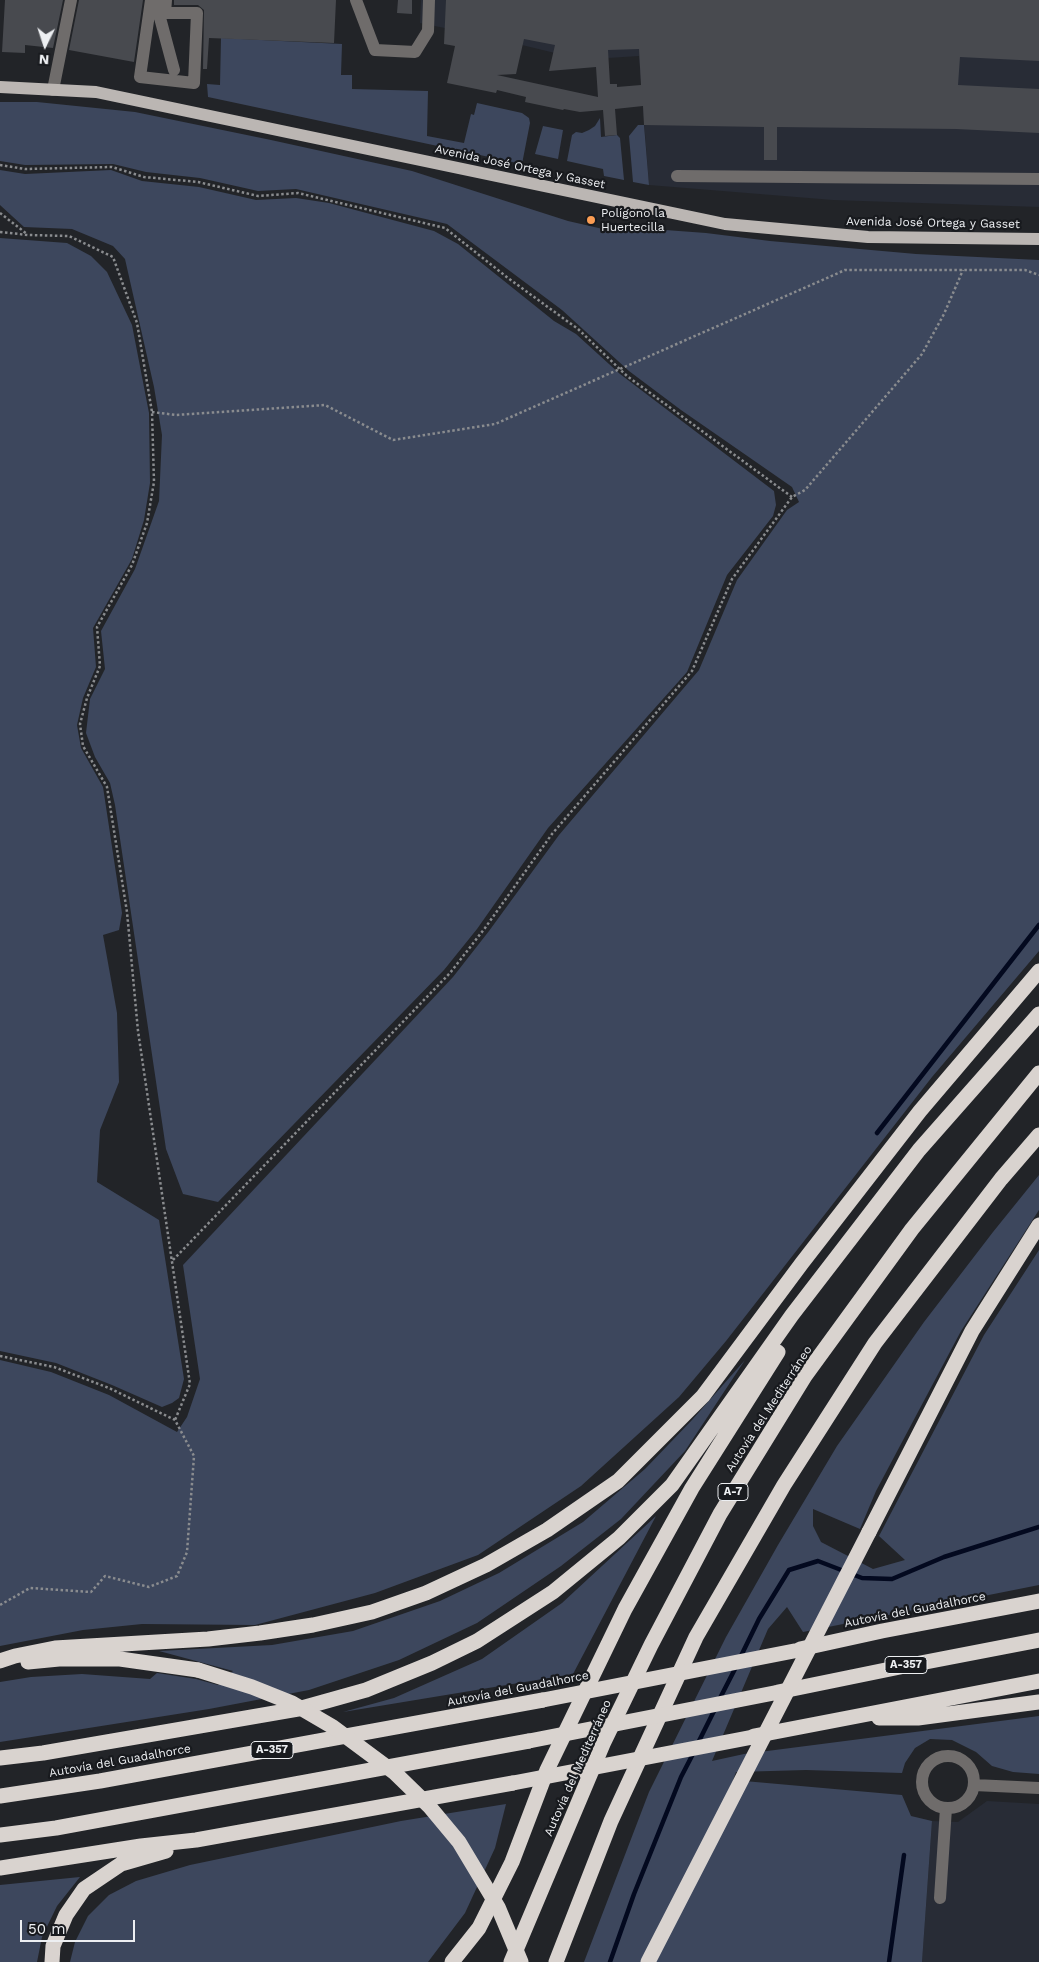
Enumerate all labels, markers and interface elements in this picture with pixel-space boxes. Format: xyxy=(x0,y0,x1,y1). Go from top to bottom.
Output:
north arrow xyxy=(20,20,70,70)
text: N xyxy=(38,52,50,68)
street label: Avenida José Ortega y Gasset xyxy=(433,142,607,192)
place label: Polígono la Huertecilla xyxy=(601,206,665,234)
marker: Polígono la Huertecilla xyxy=(585,214,597,226)
street label: Avenida José Ortega y Gasset xyxy=(846,214,1020,232)
street label: Autovía del Mediterráneo xyxy=(723,1343,815,1475)
road number: A-7 xyxy=(718,1484,748,1500)
street label: Autovía del Guadalhorce xyxy=(843,1589,987,1631)
road number: A-357 xyxy=(885,1656,927,1674)
street label: Autovía del Guadalhorce xyxy=(446,1668,590,1710)
street label: Autovía del Mediterráneo xyxy=(541,1698,615,1838)
street label: Autovía del Guadalhorce xyxy=(48,1741,192,1781)
road number: A-357 xyxy=(251,1742,293,1758)
scale bar xyxy=(22,1910,138,1942)
text: 50 m xyxy=(28,1920,65,1938)

